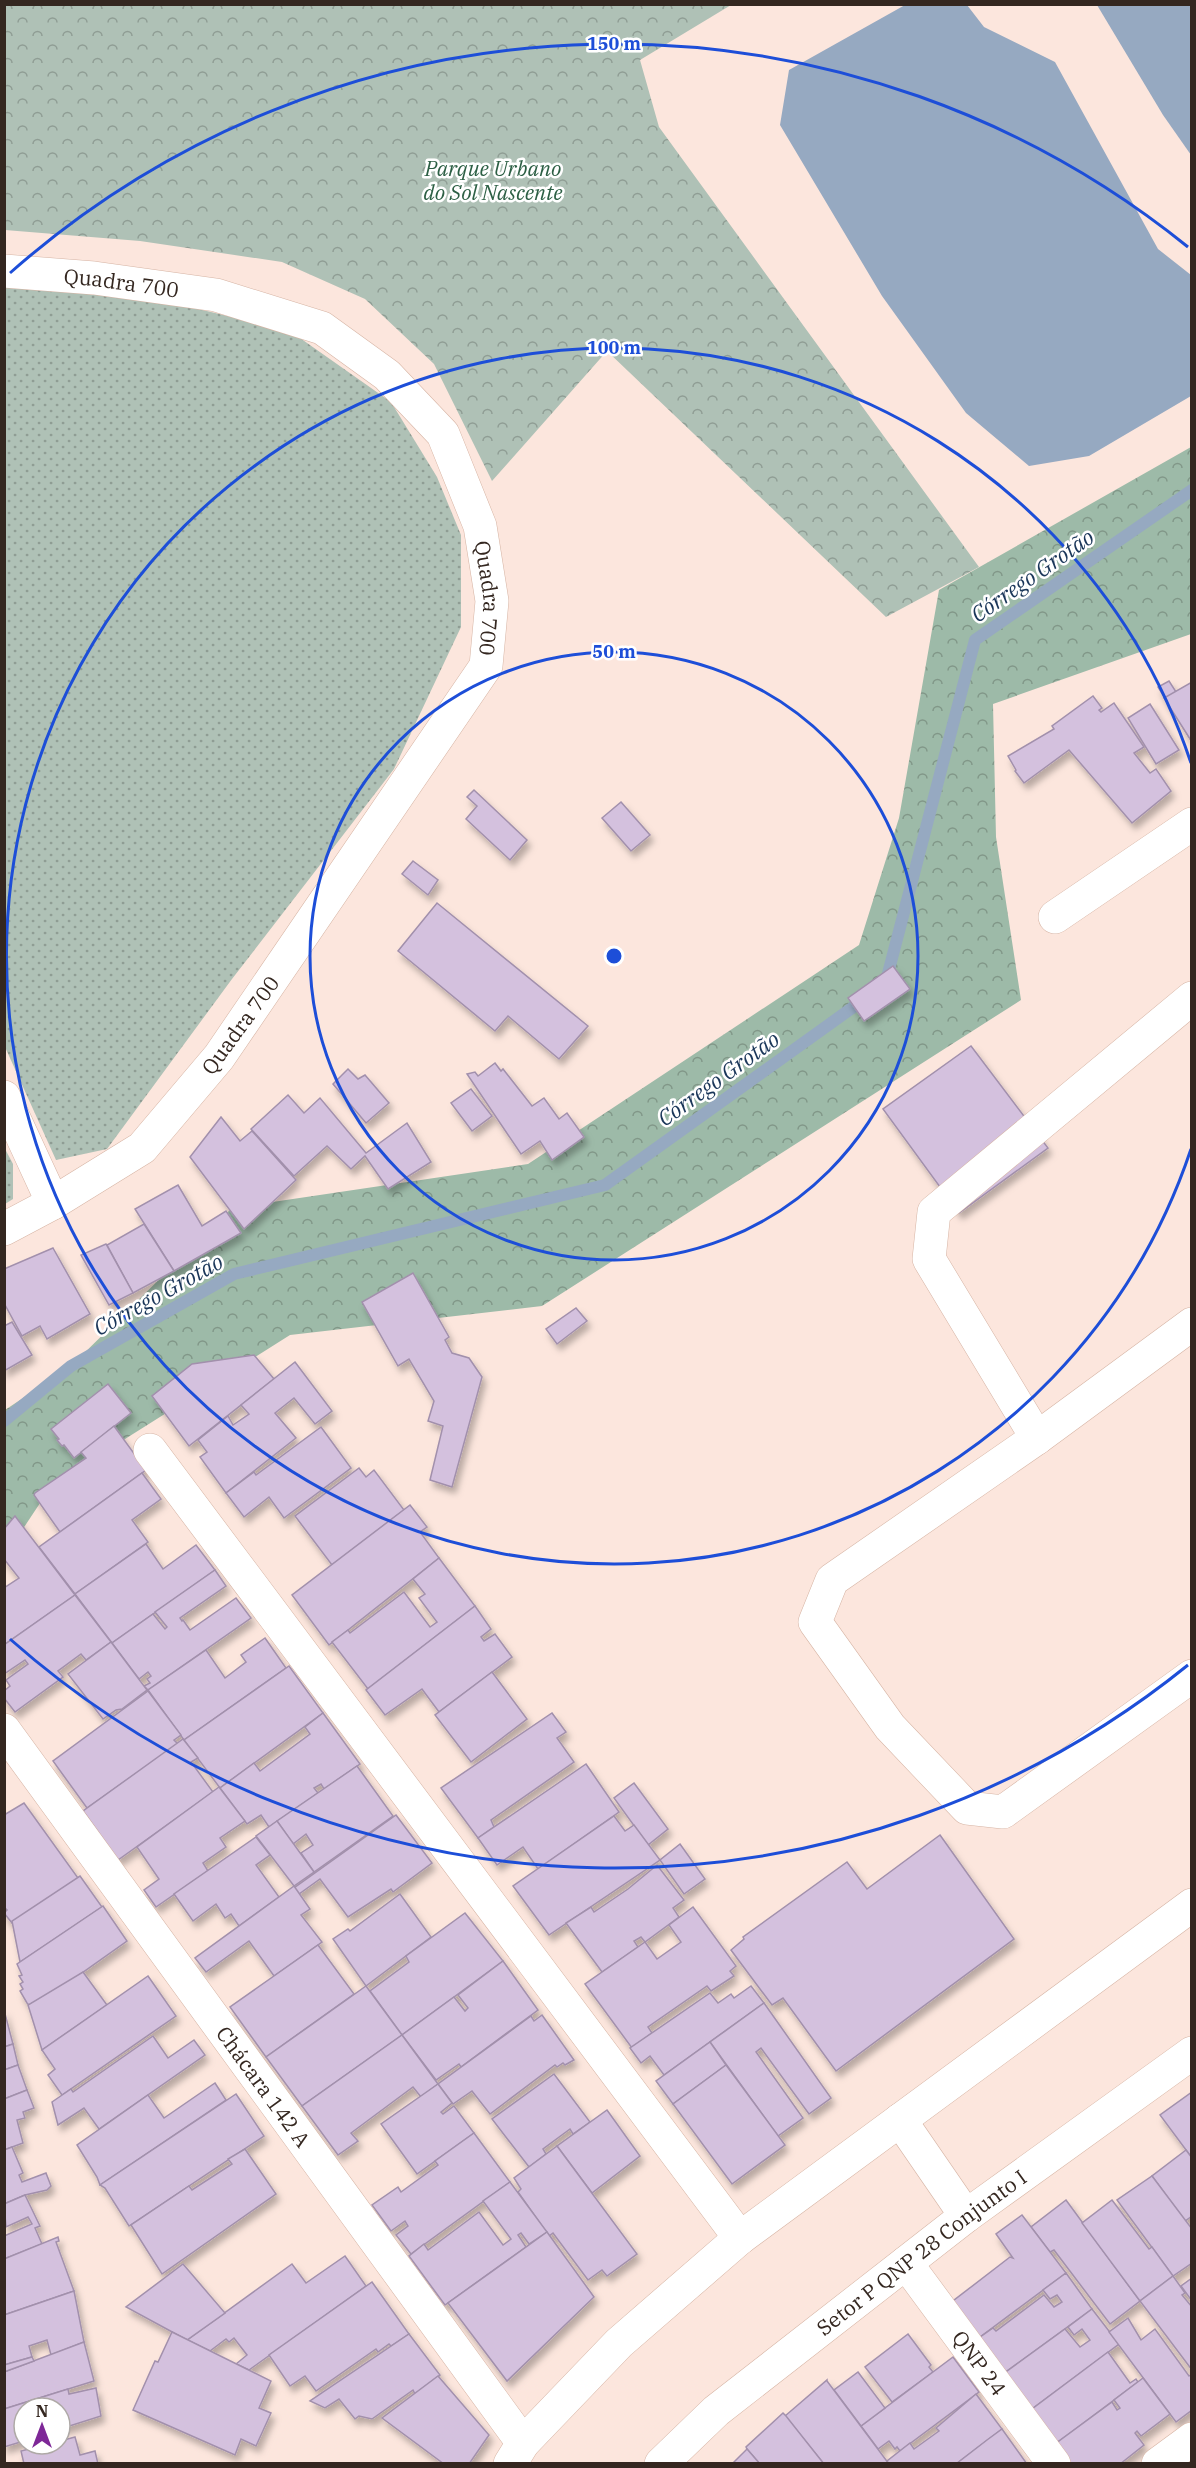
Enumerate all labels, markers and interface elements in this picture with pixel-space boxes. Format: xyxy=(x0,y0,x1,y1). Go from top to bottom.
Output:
text: 150 m xyxy=(587,32,642,55)
park label: Parque Urbano do Sol Nascente xyxy=(423,154,563,206)
street label: Quadra 700 xyxy=(63,262,181,304)
text: 100 m xyxy=(587,336,642,359)
water label: Córrego Grotão xyxy=(965,522,1099,628)
street label: Quadra 700 xyxy=(469,539,506,657)
text: 50 m xyxy=(592,640,636,663)
centre of rings xyxy=(604,946,624,966)
street label: Quadra 700 xyxy=(195,970,285,1080)
water label: Córrego Grotão xyxy=(651,1024,785,1132)
water label: Córrego Grotão xyxy=(88,1246,228,1342)
street label: Chácara 142 A xyxy=(210,2020,317,2153)
street label: Setor P QNP 28 Conjunto I xyxy=(811,2163,1032,2342)
street label: QNP 24 xyxy=(946,2325,1013,2401)
north arrow xyxy=(12,2396,72,2456)
text: N xyxy=(36,2401,48,2421)

